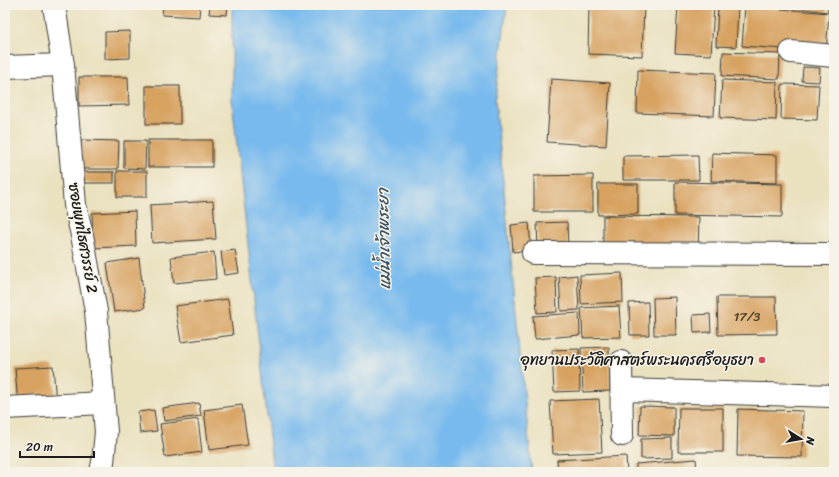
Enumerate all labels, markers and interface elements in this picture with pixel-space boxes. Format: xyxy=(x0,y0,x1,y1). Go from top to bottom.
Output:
street label: ซอยพุทไธศวรรย์ 2 xyxy=(61,181,106,296)
water label: แม่น้ำเจ้าพระยา xyxy=(368,187,399,290)
house number: 17/3 xyxy=(734,305,760,328)
place label: อุทยานประวัติศาสตร์พระนครศรีอยุธยา xyxy=(520,347,754,373)
marker: อุทยานประวัติศาสตร์พระนครศรีอยุธยา xyxy=(757,355,767,365)
north arrow xyxy=(781,419,821,459)
scale bar xyxy=(20,433,94,459)
text: N xyxy=(800,434,821,447)
text: 20 m xyxy=(26,436,53,458)

